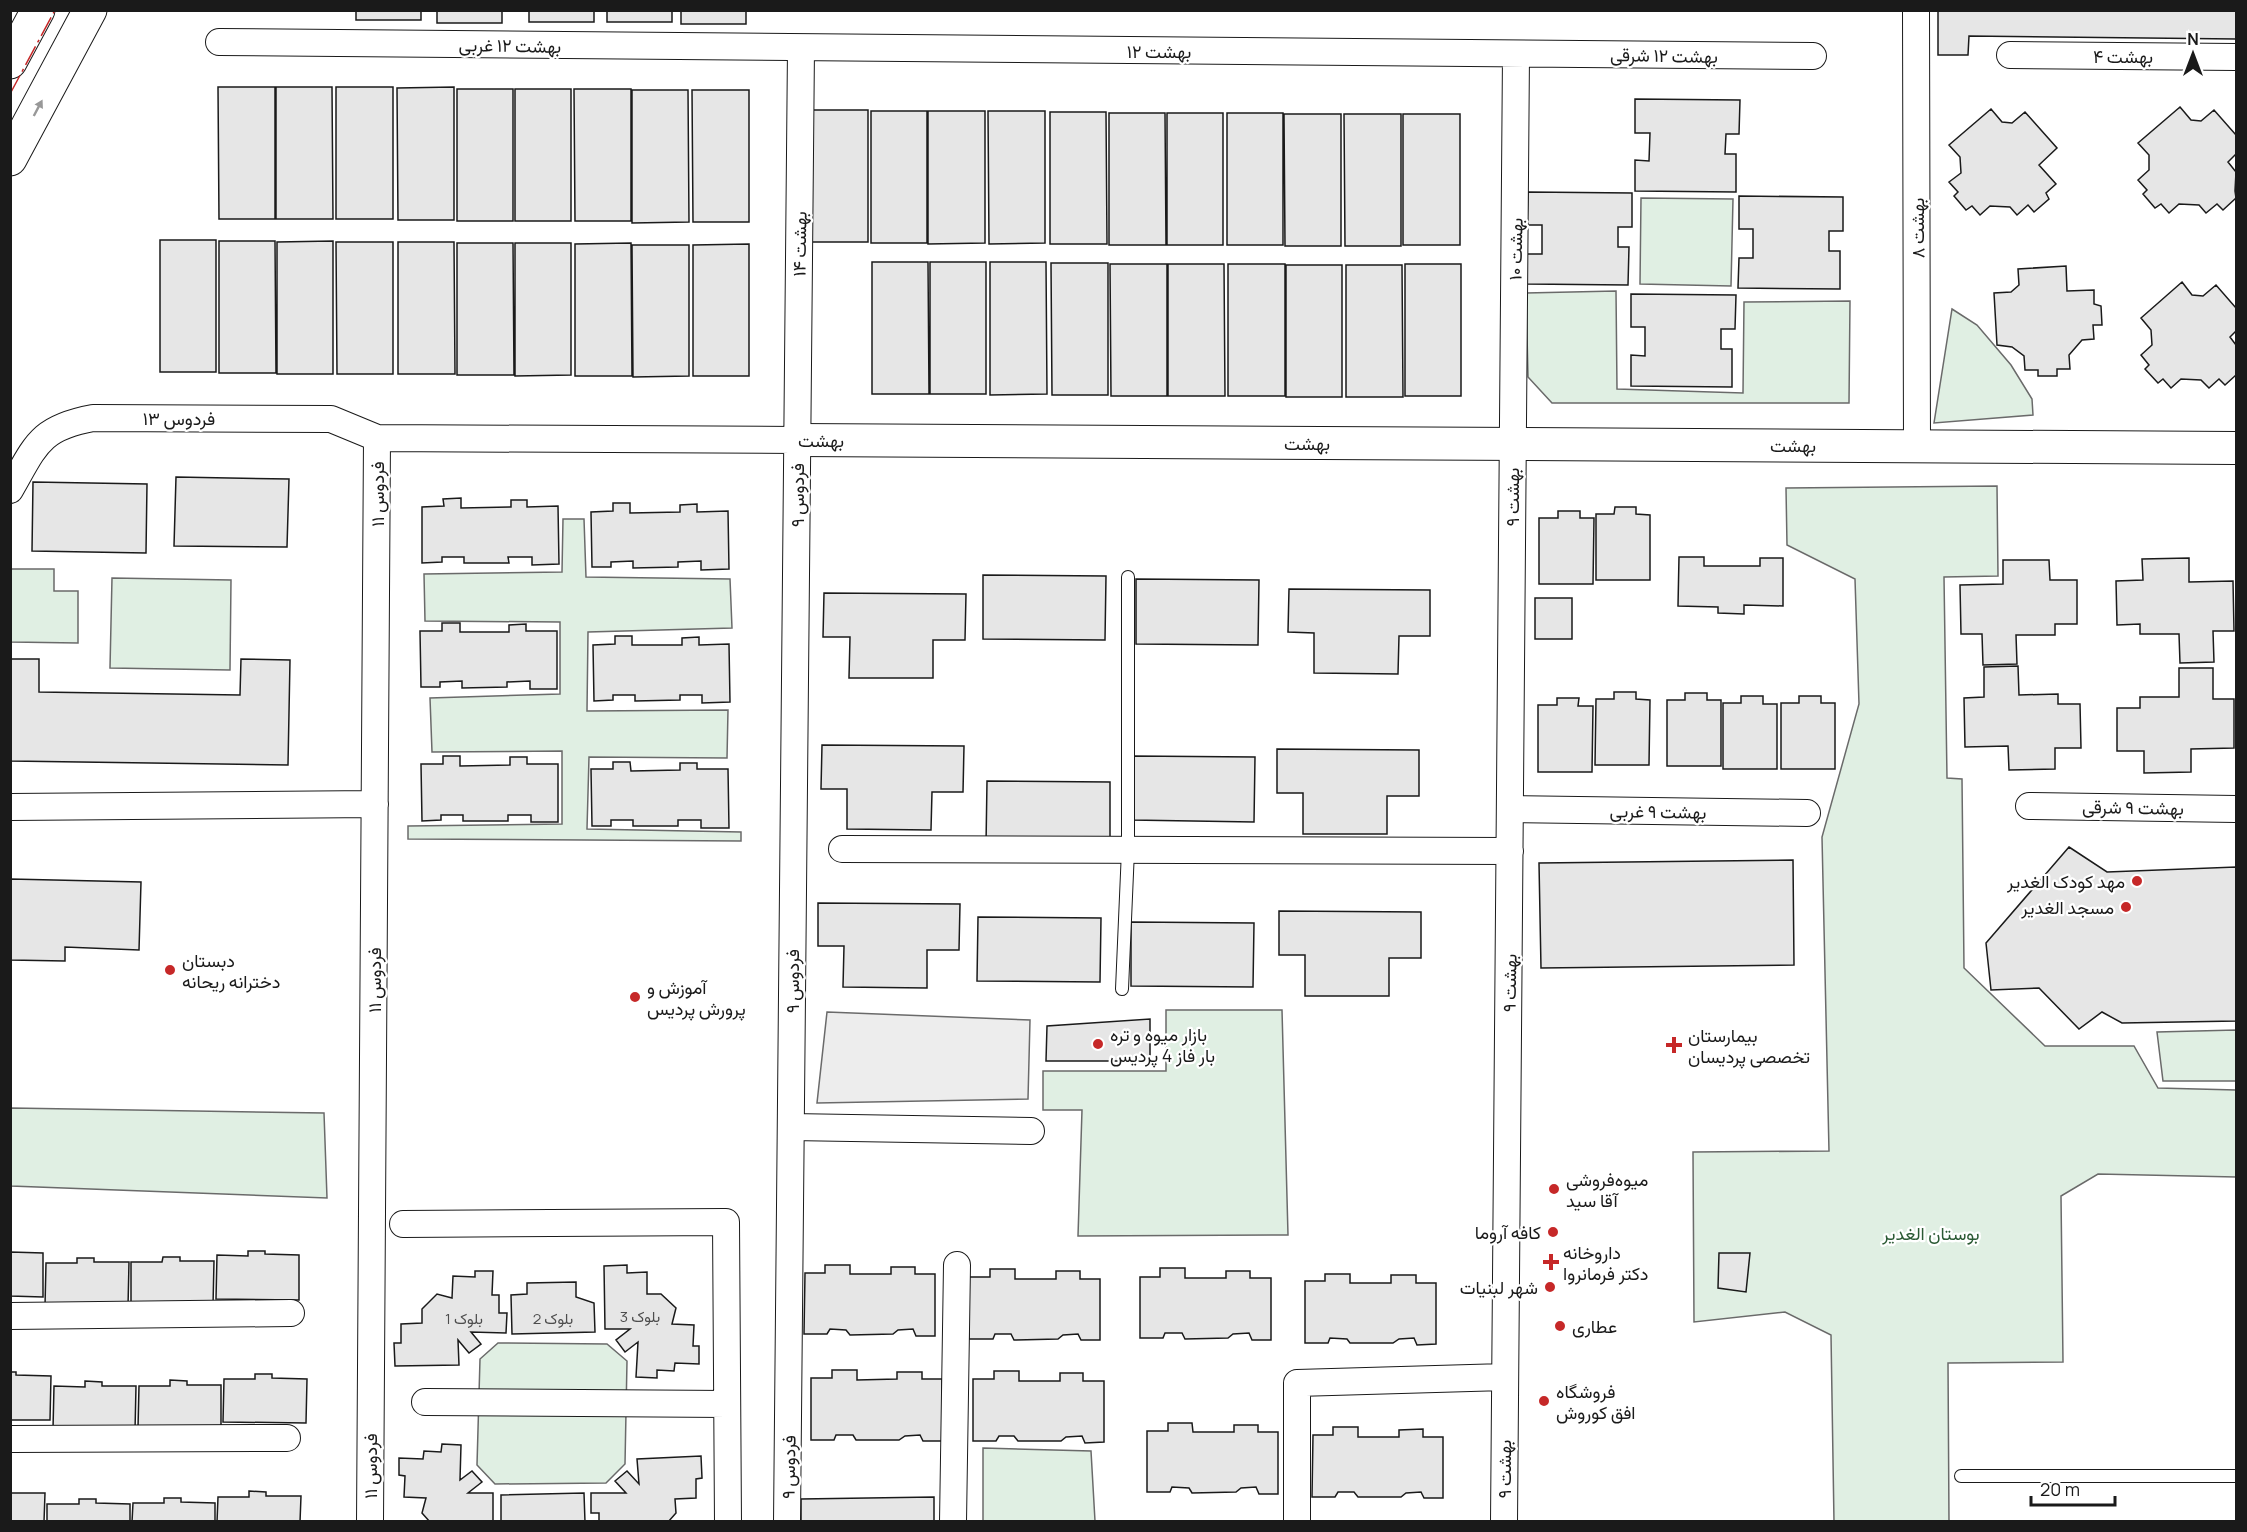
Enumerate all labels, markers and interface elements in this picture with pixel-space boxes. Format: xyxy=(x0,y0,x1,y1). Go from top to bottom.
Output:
north arrow xyxy=(2163,24,2223,84)
text: N xyxy=(2187,28,2199,50)
street label: بهشت ۱۲ غربی xyxy=(459,32,561,58)
street label: بهشت ۱۲ xyxy=(1127,39,1191,63)
street label: بهشت ۱۲ شرقی xyxy=(1610,42,1718,68)
street label: بهشت ۴ xyxy=(2093,44,2153,68)
one-way arrow xyxy=(33,99,43,116)
street label: بهشت ۸ xyxy=(1905,198,1929,258)
street label: بهشت ۱۴ xyxy=(786,211,812,277)
street label: بهشت ۱۰ xyxy=(1502,217,1528,281)
street label: فردوس ۱۳ xyxy=(143,406,215,430)
street label: بهشت xyxy=(798,428,844,452)
street label: بهشت xyxy=(1284,431,1330,455)
street label: بهشت xyxy=(1770,433,1816,457)
street label: فردوس ۱۱ xyxy=(365,461,389,527)
street label: فردوس ۹ xyxy=(785,463,809,527)
street label: بهشت ۹ xyxy=(1500,468,1524,526)
street label: بهشت ۹ شرقی xyxy=(2082,794,2184,820)
street label: بهشت ۹ غربی xyxy=(1609,798,1707,824)
place label: مهد کودک الغدیر xyxy=(2006,869,2125,893)
marker: مهد کودک الغدیر xyxy=(2130,874,2144,888)
place label: مسجد الغدیر xyxy=(2020,895,2114,919)
marker: مسجد الغدیر xyxy=(2119,900,2133,914)
street label: فردوس ۱۱ xyxy=(362,947,386,1013)
place label: دبستان دخترانه ریحانه xyxy=(182,948,280,993)
street label: فردوس ۹ xyxy=(780,949,804,1013)
street label: بهشت ۹ xyxy=(1496,954,1522,1012)
marker: دبستان دخترانه ریحانه xyxy=(163,963,177,977)
place label: آموزش و پرورش پردیس xyxy=(647,975,746,1021)
marker: آموزش و پرورش پردیس xyxy=(628,990,642,1004)
place label: بازار میوه و تره بار فاز 4 پردیس xyxy=(1110,1022,1215,1068)
place label: بیمارستان تخصصی پردیسان xyxy=(1688,1023,1810,1069)
marker: بیمارستان تخصصی پردیسان xyxy=(1665,1036,1683,1054)
marker: بازار میوه و تره بار فاز 4 پردیس xyxy=(1091,1037,1105,1051)
place label: میوه‌فروشی آقا سید xyxy=(1566,1167,1648,1212)
marker: میوه‌فروشی آقا سید xyxy=(1547,1182,1561,1196)
place label: کافه آروما xyxy=(1475,1220,1541,1244)
park label: بوستان الغدیر xyxy=(1881,1221,1980,1245)
marker: کافه آروما xyxy=(1546,1225,1560,1239)
place label: داروخانه دکتر فرمانروا xyxy=(1563,1240,1648,1285)
marker: داروخانه دکتر فرمانروا xyxy=(1544,1255,1558,1269)
place label: شهر لبنیات xyxy=(1460,1275,1538,1299)
marker: شهر لبنیات xyxy=(1543,1280,1557,1294)
house number: بلوک 3 xyxy=(620,1306,660,1327)
house number: بلوک 1 xyxy=(445,1308,483,1329)
house number: بلوک 2 xyxy=(533,1308,573,1329)
place label: عطاری xyxy=(1572,1314,1617,1338)
marker: عطاری xyxy=(1553,1319,1567,1333)
place label: فروشگاه افق کوروش xyxy=(1556,1379,1636,1424)
marker: فروشگاه افق کوروش xyxy=(1537,1394,1551,1408)
street label: فردوس ۱۱ xyxy=(358,1433,382,1499)
street label: فردوس ۹ xyxy=(775,1435,801,1499)
street label: بهشت ۹ xyxy=(1492,1440,1516,1498)
scale bar xyxy=(2031,1469,2115,1507)
text: 20 m xyxy=(2040,1477,2080,1501)

